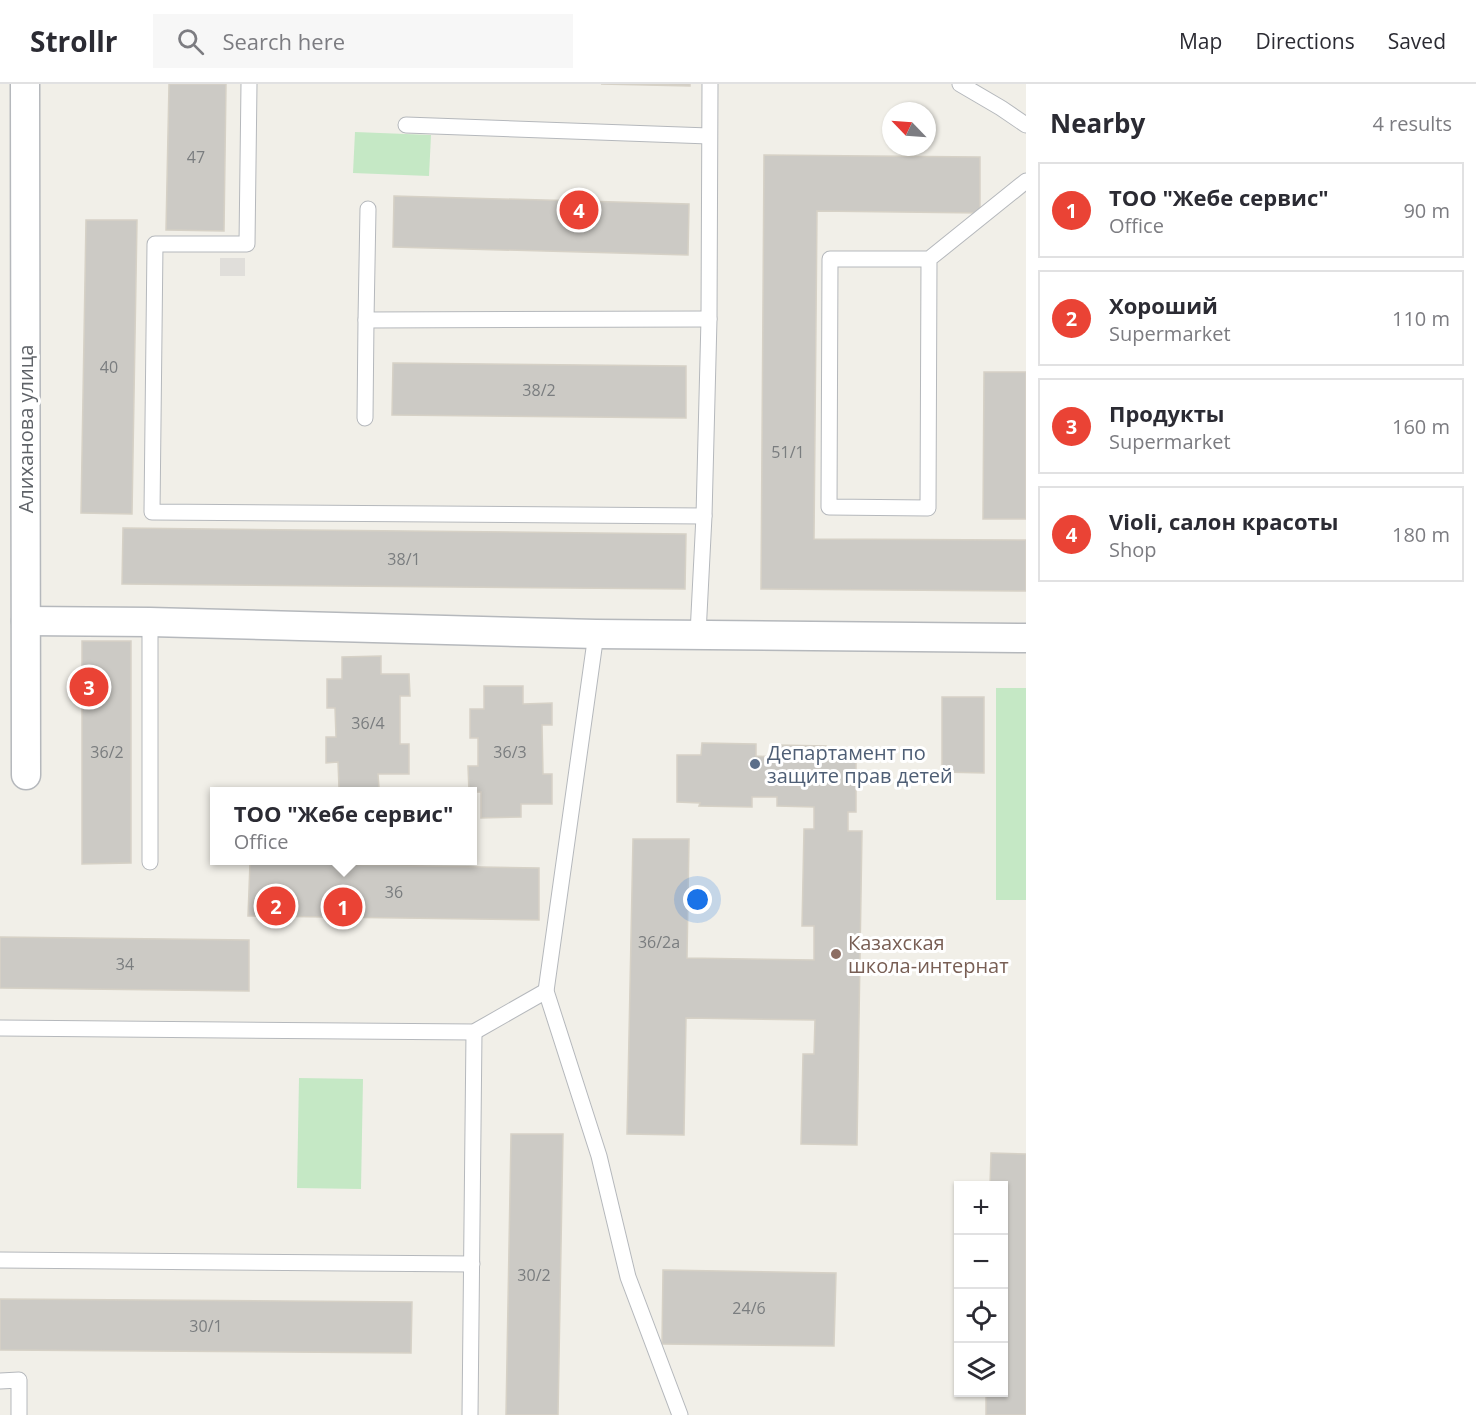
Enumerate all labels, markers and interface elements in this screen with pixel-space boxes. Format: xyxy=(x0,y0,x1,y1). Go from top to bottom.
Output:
search box xyxy=(153,14,573,68)
text: Strollr xyxy=(30,22,117,60)
icon: search xyxy=(174,25,207,58)
text: Search here xyxy=(222,26,345,56)
text: Map xyxy=(1179,27,1222,55)
text: Directions xyxy=(1255,27,1355,55)
text: Saved xyxy=(1388,27,1446,55)
north arrow xyxy=(882,102,936,156)
text: Nearby xyxy=(1050,105,1145,141)
text: 4 results xyxy=(1372,110,1452,137)
house number: 47 xyxy=(187,146,205,168)
text: ТОО "Жебе сервис" xyxy=(1109,182,1329,212)
pin: 4 xyxy=(560,188,598,232)
text: 1 xyxy=(1066,197,1077,224)
text: 90 m xyxy=(1403,197,1450,224)
text: Office xyxy=(1109,212,1164,239)
text: Хороший xyxy=(1109,290,1218,320)
text: 2 xyxy=(1066,305,1077,332)
text: 110 m xyxy=(1392,305,1450,332)
text: Supermarket xyxy=(1109,320,1231,347)
street label: Алиханова улица xyxy=(12,345,39,513)
house number: 40 xyxy=(100,356,118,378)
house number: 38/2 xyxy=(522,379,556,401)
text: Продукты xyxy=(1109,398,1225,428)
text: 3 xyxy=(1066,413,1077,440)
text: 160 m xyxy=(1392,413,1450,440)
text: Supermarket xyxy=(1109,428,1231,455)
house number: 51/1 xyxy=(771,441,805,463)
text: Violi, салон красоты xyxy=(1109,506,1338,536)
text: 4 xyxy=(1066,521,1077,548)
text: 180 m xyxy=(1392,521,1450,548)
text: Shop xyxy=(1109,536,1157,563)
house number: 38/1 xyxy=(387,548,421,570)
pin: 3 xyxy=(70,664,109,710)
house number: 36/4 xyxy=(351,712,385,734)
place label: Департамент по защите прав детей xyxy=(767,739,953,789)
house number: 36/2 xyxy=(90,741,124,763)
house number: 36/3 xyxy=(493,741,527,763)
marker: Департамент по защите прав детей xyxy=(748,757,762,771)
popup xyxy=(210,787,477,865)
text: ТОО "Жебе сервис" xyxy=(234,798,453,828)
text: Office xyxy=(234,828,289,855)
house number: 36 xyxy=(385,881,403,903)
pin: 2 xyxy=(256,884,296,928)
pin: 1 xyxy=(324,884,362,930)
your location xyxy=(683,885,712,914)
place label: Казахская школа-интернат xyxy=(848,929,1009,979)
house number: 36/2а xyxy=(638,931,680,953)
marker: Казахская школа-интернат xyxy=(829,947,843,961)
house number: 34 xyxy=(116,953,134,975)
map controls xyxy=(954,1181,1008,1397)
button: + xyxy=(954,1181,1008,1235)
button: − xyxy=(954,1235,1008,1289)
house number: 30/2 xyxy=(517,1264,551,1286)
button: locate xyxy=(954,1289,1008,1343)
house number: 24/6 xyxy=(732,1297,766,1319)
house number: 30/1 xyxy=(189,1315,223,1337)
button: layers xyxy=(954,1343,1008,1397)

